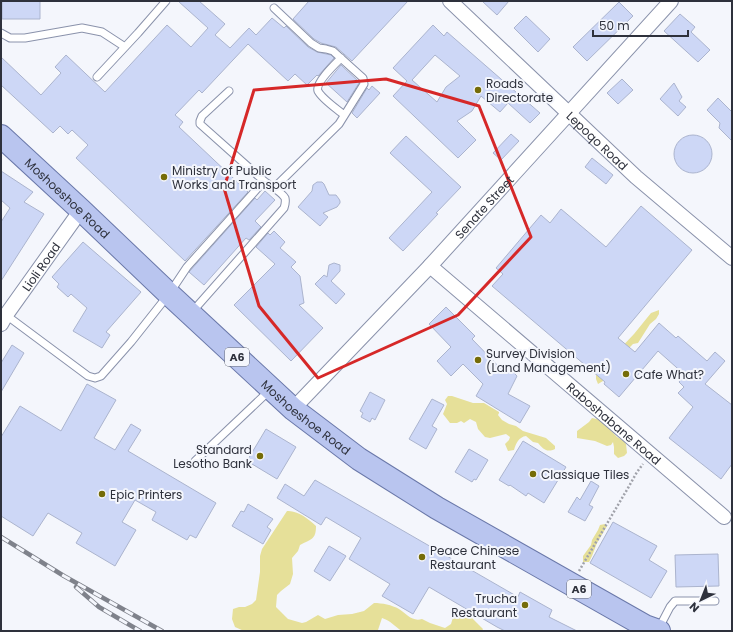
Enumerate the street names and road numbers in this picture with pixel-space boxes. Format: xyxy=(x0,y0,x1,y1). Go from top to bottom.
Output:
street label: Lepoqo Road xyxy=(563,107,632,174)
street label: Moshoeshoe Road xyxy=(21,154,114,242)
street label: Senate Street xyxy=(450,171,517,242)
street label: Lioli Road xyxy=(17,239,64,294)
road number: A6 xyxy=(225,348,249,366)
street label: Moshoeshoe Road xyxy=(258,376,354,458)
street label: Raboshabane Road xyxy=(563,378,665,468)
road number: A6 xyxy=(567,580,591,598)

